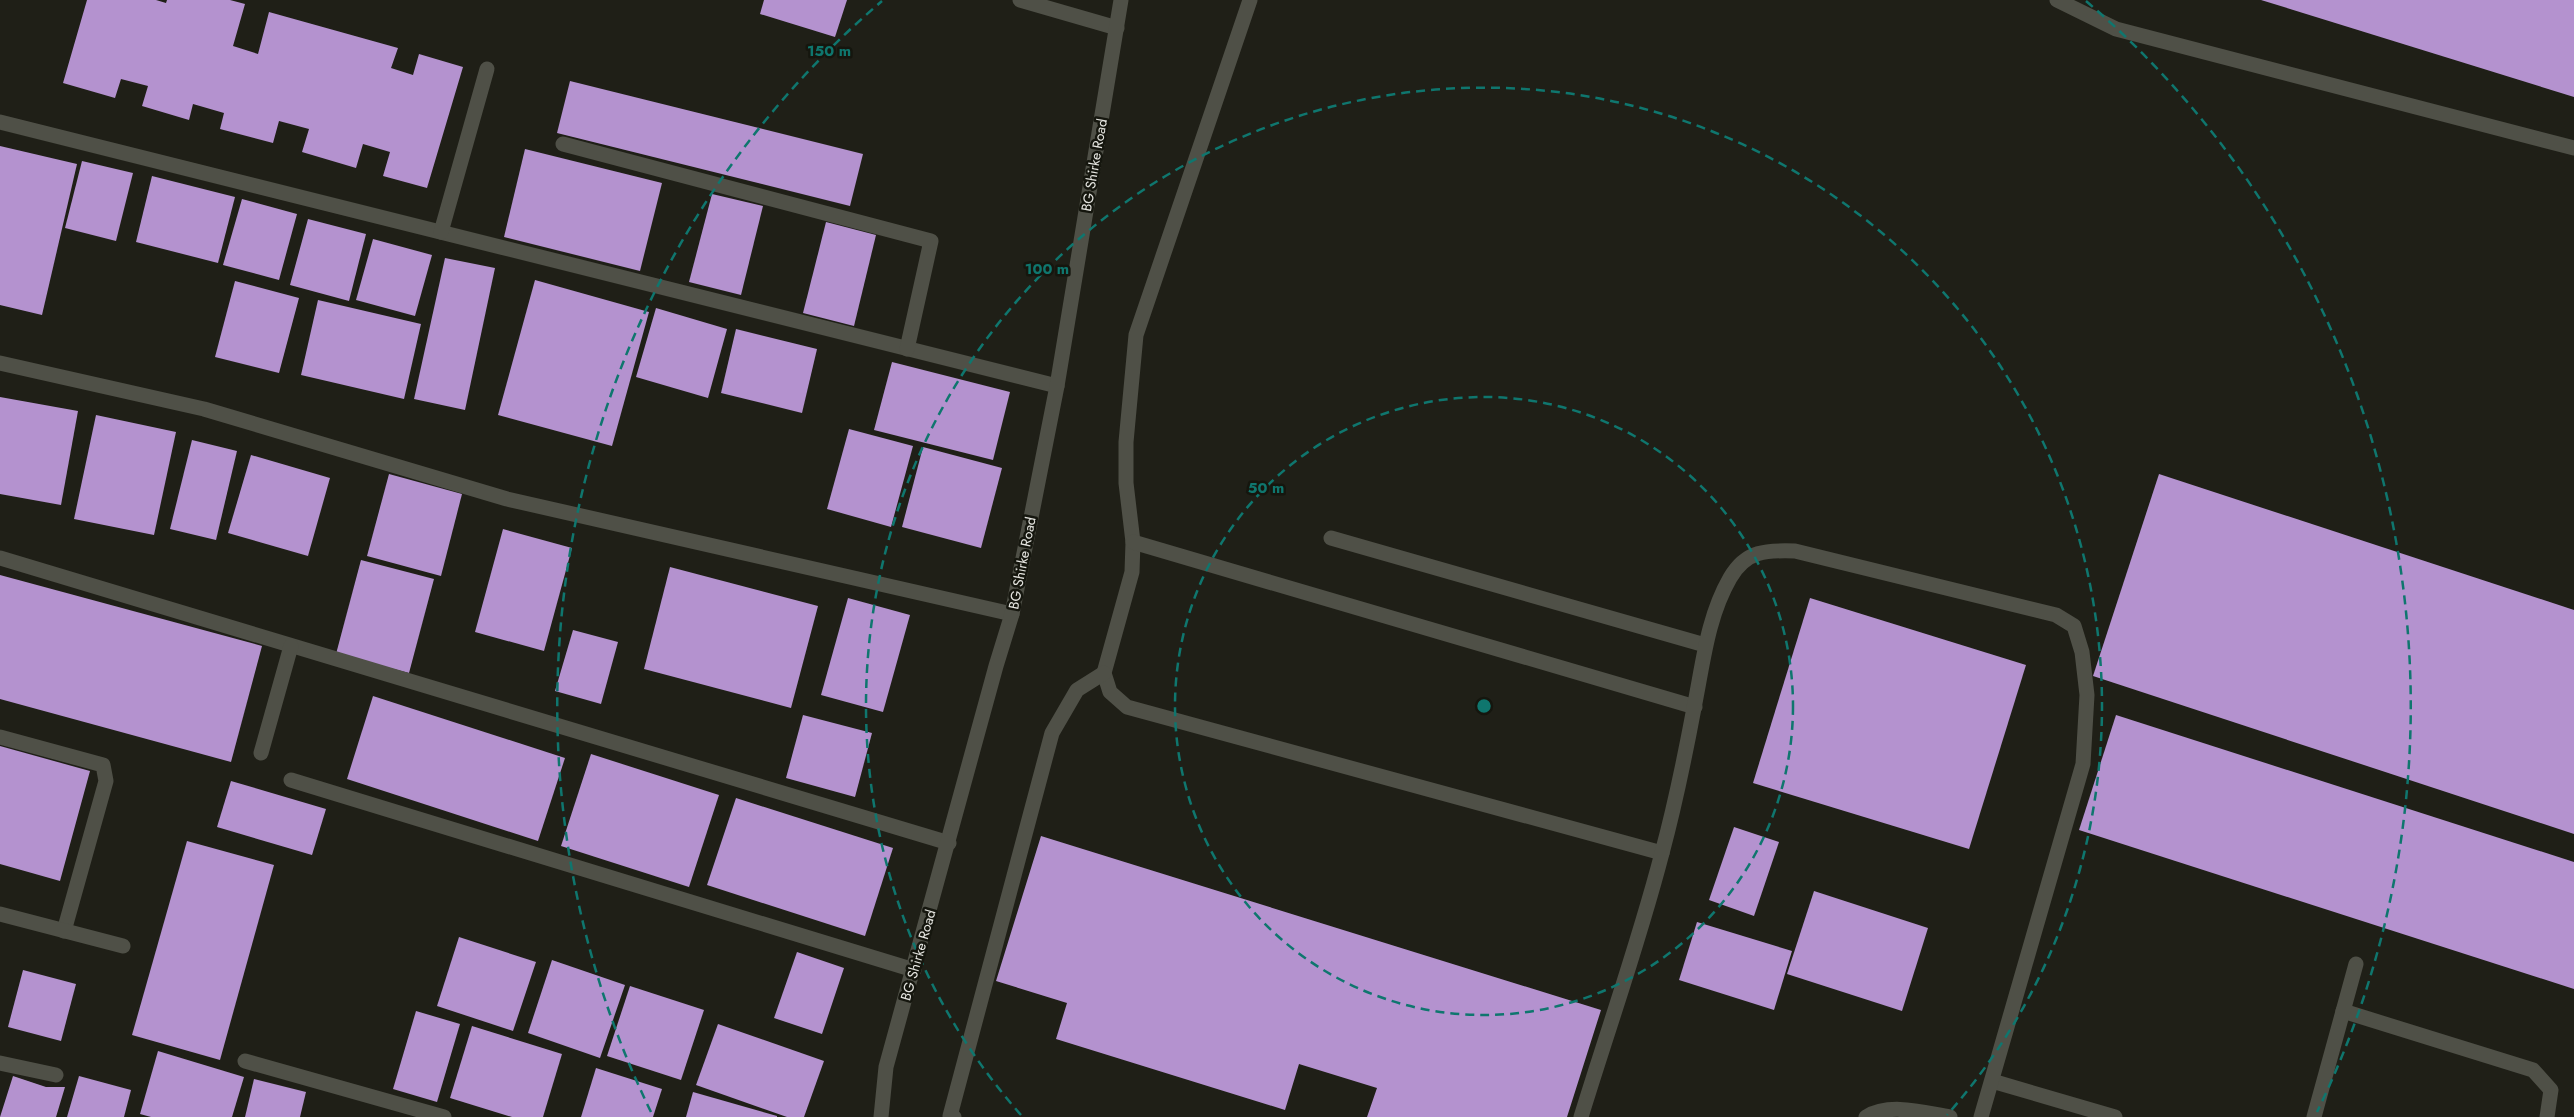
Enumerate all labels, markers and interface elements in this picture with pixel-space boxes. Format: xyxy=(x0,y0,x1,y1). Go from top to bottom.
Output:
text: 150 m xyxy=(807,40,851,62)
street label: BG Shirke Road xyxy=(1076,117,1112,213)
text: 100 m xyxy=(1025,258,1069,280)
text: 50 m xyxy=(1248,477,1284,499)
street label: BG Shirke Road xyxy=(1003,515,1041,611)
centre of rings xyxy=(1475,697,1493,715)
street label: BG Shirke Road xyxy=(895,907,941,1003)

